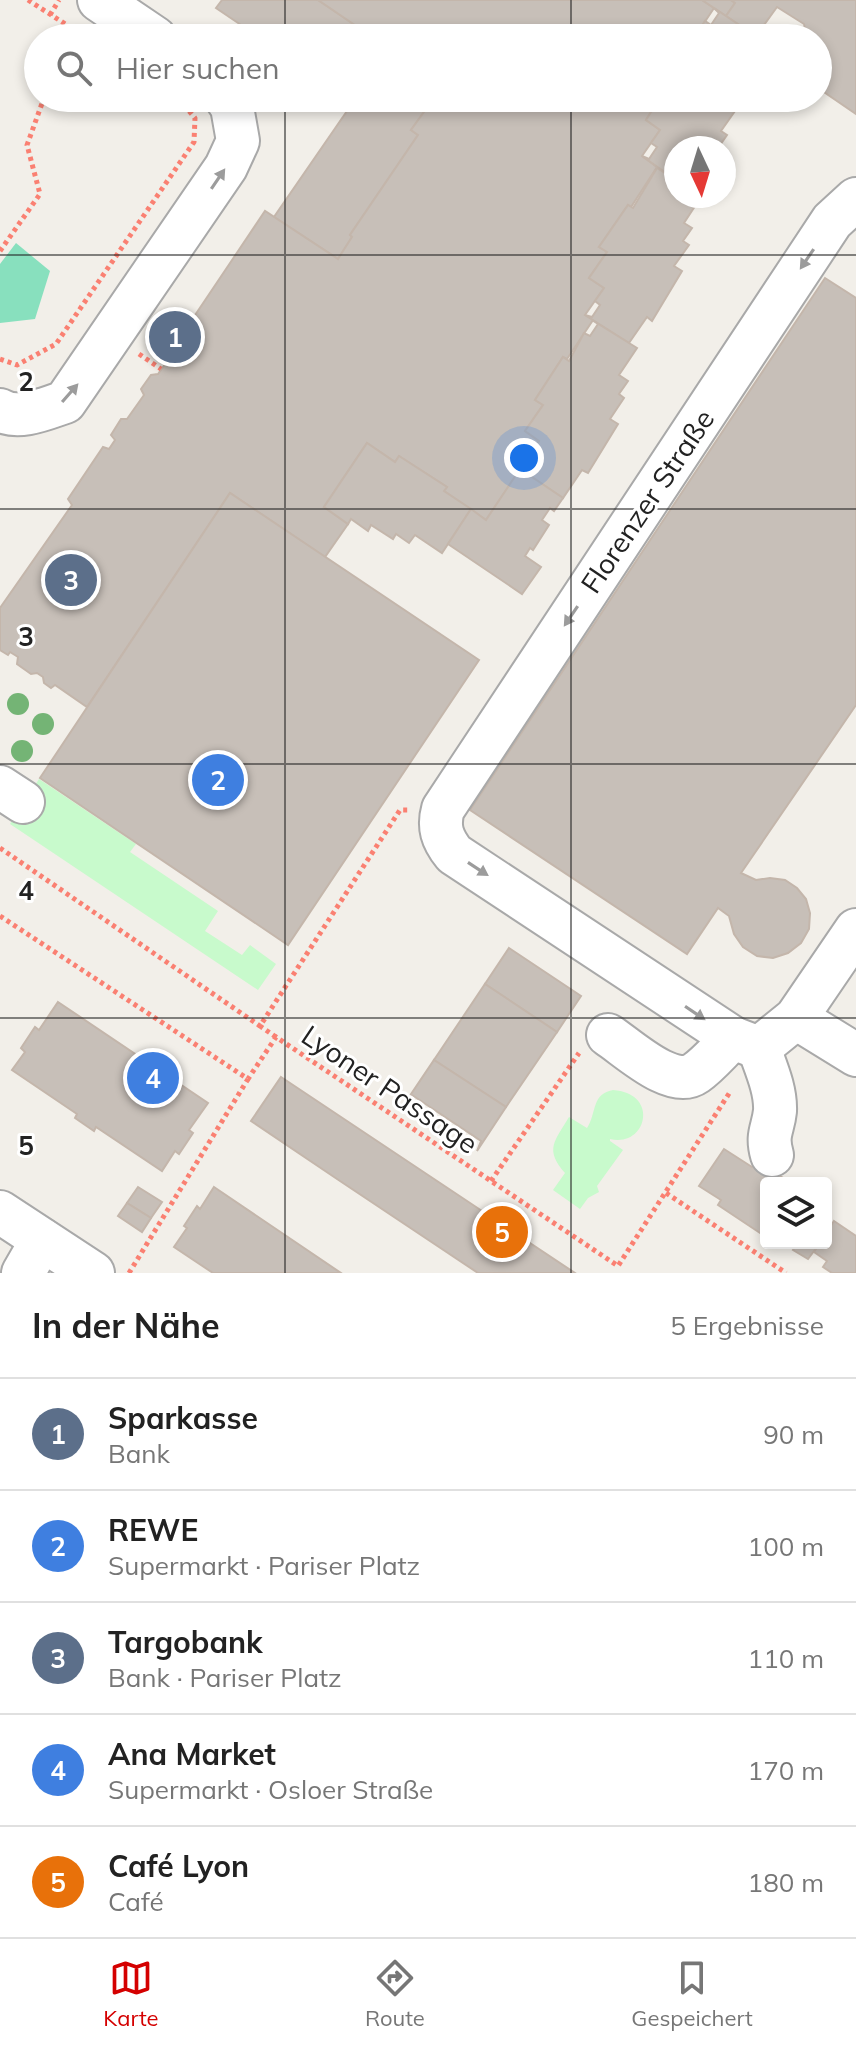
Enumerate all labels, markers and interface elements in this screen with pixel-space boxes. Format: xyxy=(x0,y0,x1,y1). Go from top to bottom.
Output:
search box xyxy=(24,24,832,112)
icon: search xyxy=(52,46,96,90)
text: Hier suchen xyxy=(116,49,280,87)
north arrow xyxy=(664,136,736,208)
one-way arrow xyxy=(210,168,224,190)
one-way arrow xyxy=(800,248,815,270)
pin: 1 xyxy=(149,307,201,367)
text: 2 xyxy=(18,365,34,398)
one-way arrow xyxy=(61,383,78,403)
street label: Florenzer Straße xyxy=(573,403,721,599)
your location xyxy=(504,438,544,478)
pin: 3 xyxy=(45,550,97,610)
one-way arrow xyxy=(564,605,579,626)
text: 3 xyxy=(18,620,34,653)
pin: 2 xyxy=(192,750,244,810)
one-way arrow xyxy=(467,862,488,877)
text: 4 xyxy=(18,874,34,907)
one-way arrow xyxy=(684,1005,705,1020)
street label: Lyoner Passage xyxy=(295,1017,485,1161)
pin: 4 xyxy=(127,1048,179,1108)
text: 5 xyxy=(18,1129,34,1162)
map controls xyxy=(760,1177,832,1249)
button: layers xyxy=(760,1177,832,1249)
pin: 5 xyxy=(476,1202,528,1262)
text: In der Nähe xyxy=(32,1304,220,1347)
text: 5 Ergebnisse xyxy=(670,1309,824,1342)
text: Sparkasse xyxy=(108,1399,258,1437)
text: 1 xyxy=(50,1418,66,1451)
text: 90 m xyxy=(763,1418,824,1451)
text: Bank xyxy=(108,1437,170,1470)
text: REWE xyxy=(108,1511,198,1549)
text: 2 xyxy=(50,1530,66,1563)
text: 100 m xyxy=(748,1530,824,1563)
text: Supermarkt · Pariser Platz xyxy=(108,1549,420,1582)
text: Targobank xyxy=(108,1623,263,1661)
text: 3 xyxy=(50,1642,66,1675)
text: 110 m xyxy=(748,1642,824,1675)
text: Bank · Pariser Platz xyxy=(108,1661,342,1694)
text: Ana Market xyxy=(108,1735,276,1773)
text: 4 xyxy=(50,1754,66,1787)
text: 170 m xyxy=(748,1754,824,1787)
text: Supermarkt · Osloer Straße xyxy=(108,1773,433,1806)
text: Café Lyon xyxy=(108,1847,249,1885)
text: 5 xyxy=(50,1866,66,1899)
text: 180 m xyxy=(748,1866,824,1899)
text: Café xyxy=(108,1885,164,1918)
tab: Karte xyxy=(103,1956,159,2032)
tab: Route xyxy=(365,1956,425,2032)
tab: Gespeichert xyxy=(631,1956,753,2032)

